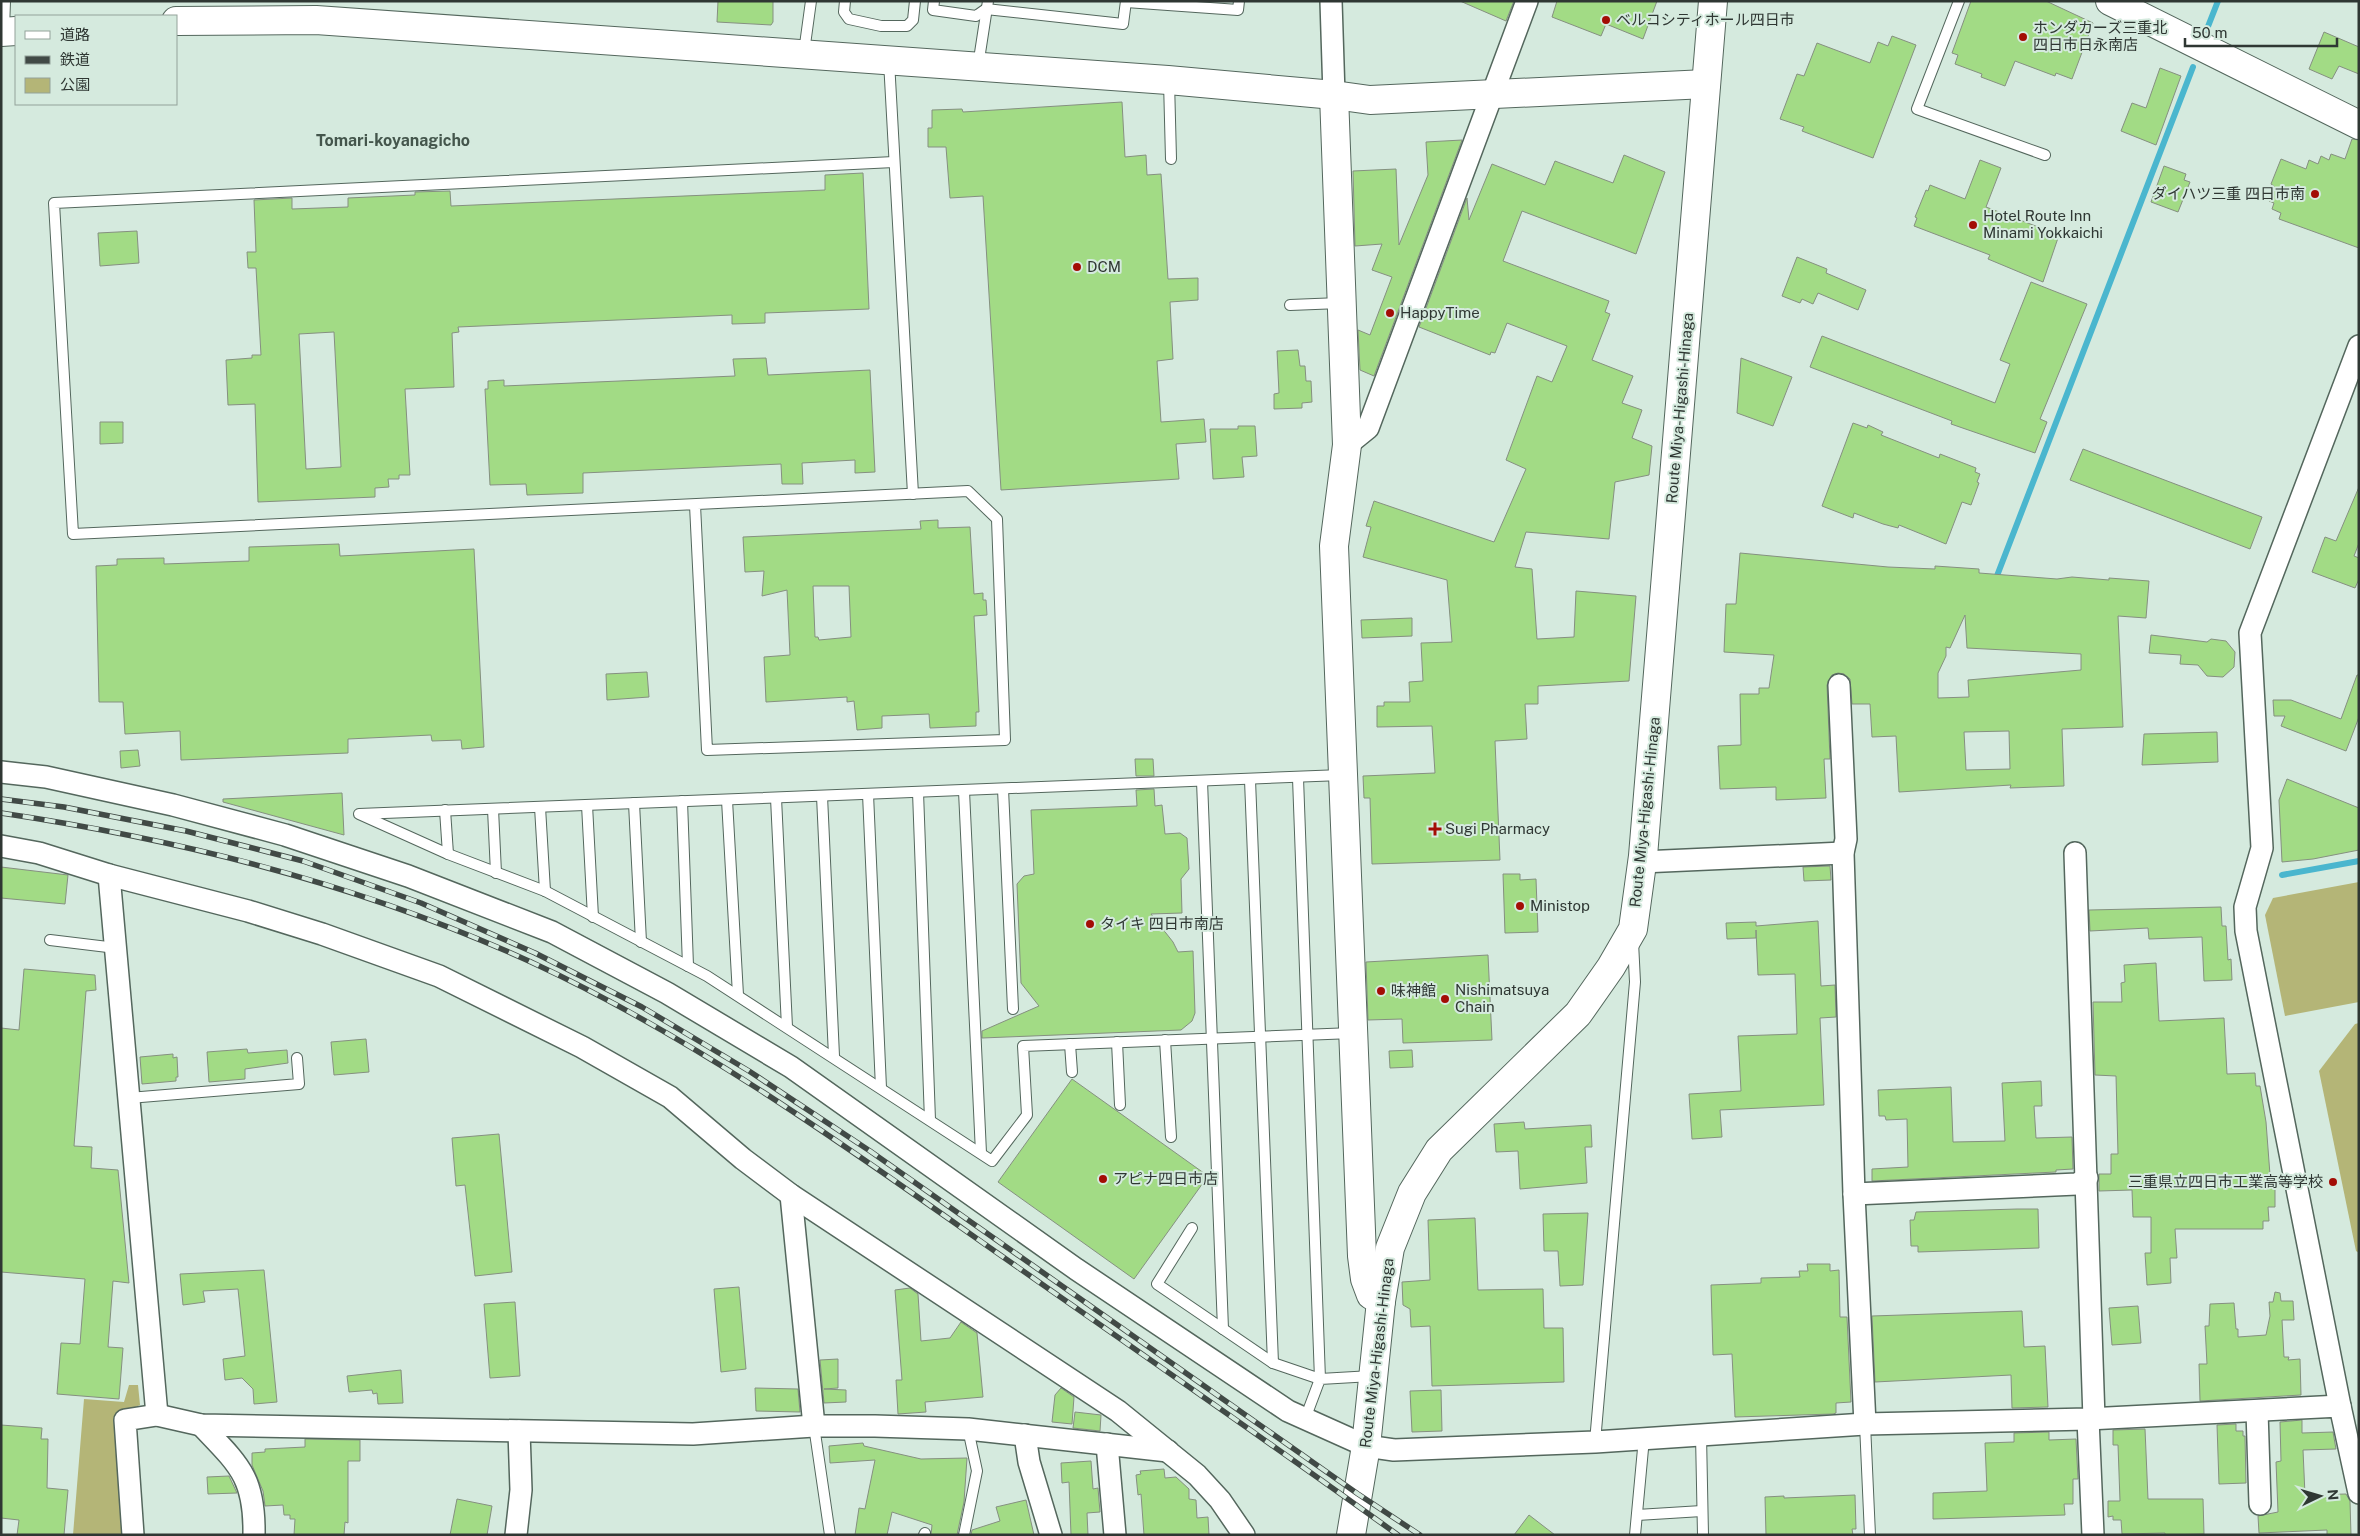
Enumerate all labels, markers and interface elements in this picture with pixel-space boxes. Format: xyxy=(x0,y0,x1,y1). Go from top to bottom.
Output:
place label: ベルコシティホール四日市 xyxy=(1616,11,1795,28)
marker: ベルコシティホール四日市 xyxy=(1600,14,1612,26)
legend xyxy=(15,15,178,105)
scale bar xyxy=(2185,15,2338,47)
place label: ホンダカーズ三重北 四日市日永南店 xyxy=(2033,19,2167,53)
text: 50 m xyxy=(2192,24,2227,41)
text: 道路 xyxy=(60,26,90,43)
marker: ホンダカーズ三重北 四日市日永南店 xyxy=(2017,31,2029,43)
text: 鉄道 xyxy=(60,51,90,68)
text: 公園 xyxy=(60,76,90,93)
district label: Tomari-koyanagicho xyxy=(316,131,470,150)
place label: ダイハツ三重 四日市南 xyxy=(2152,185,2305,202)
marker: ダイハツ三重 四日市南 xyxy=(2309,188,2321,200)
place label: Hotel Route Inn Minami Yokkaichi xyxy=(1983,207,2103,241)
marker: Hotel Route Inn Minami Yokkaichi xyxy=(1967,219,1979,231)
place label: DCM xyxy=(1087,258,1121,275)
marker: DCM xyxy=(1071,261,1083,273)
place label: HappyTime xyxy=(1400,304,1480,321)
marker: HappyTime xyxy=(1384,307,1396,319)
street label: Route Miya-Higashi-Hinaga xyxy=(1663,312,1696,504)
street label: Route Miya-Higashi-Hinaga xyxy=(1626,716,1663,908)
place label: Sugi Pharmacy xyxy=(1445,820,1550,837)
marker: Sugi Pharmacy xyxy=(1429,823,1441,835)
place label: Ministop xyxy=(1530,897,1590,914)
marker: Ministop xyxy=(1514,900,1526,912)
place label: タイキ 四日市南店 xyxy=(1100,915,1224,932)
marker: タイキ 四日市南店 xyxy=(1084,918,1096,930)
place label: Nishimatsuya Chain xyxy=(1455,981,1549,1015)
place label: 味神館 xyxy=(1391,982,1436,999)
marker: 味神館 xyxy=(1375,985,1387,997)
marker: Nishimatsuya Chain xyxy=(1439,993,1451,1005)
place label: アピナ四日市店 xyxy=(1113,1170,1218,1187)
marker: アピナ四日市店 xyxy=(1097,1173,1109,1185)
place label: 三重県立四日市工業高等学校 xyxy=(2128,1173,2323,1190)
marker: 三重県立四日市工業高等学校 xyxy=(2327,1176,2339,1188)
street label: Route Miya-Higashi-Hinaga xyxy=(1356,1257,1397,1449)
north arrow xyxy=(2295,1471,2345,1521)
text: N xyxy=(2325,1489,2341,1501)

